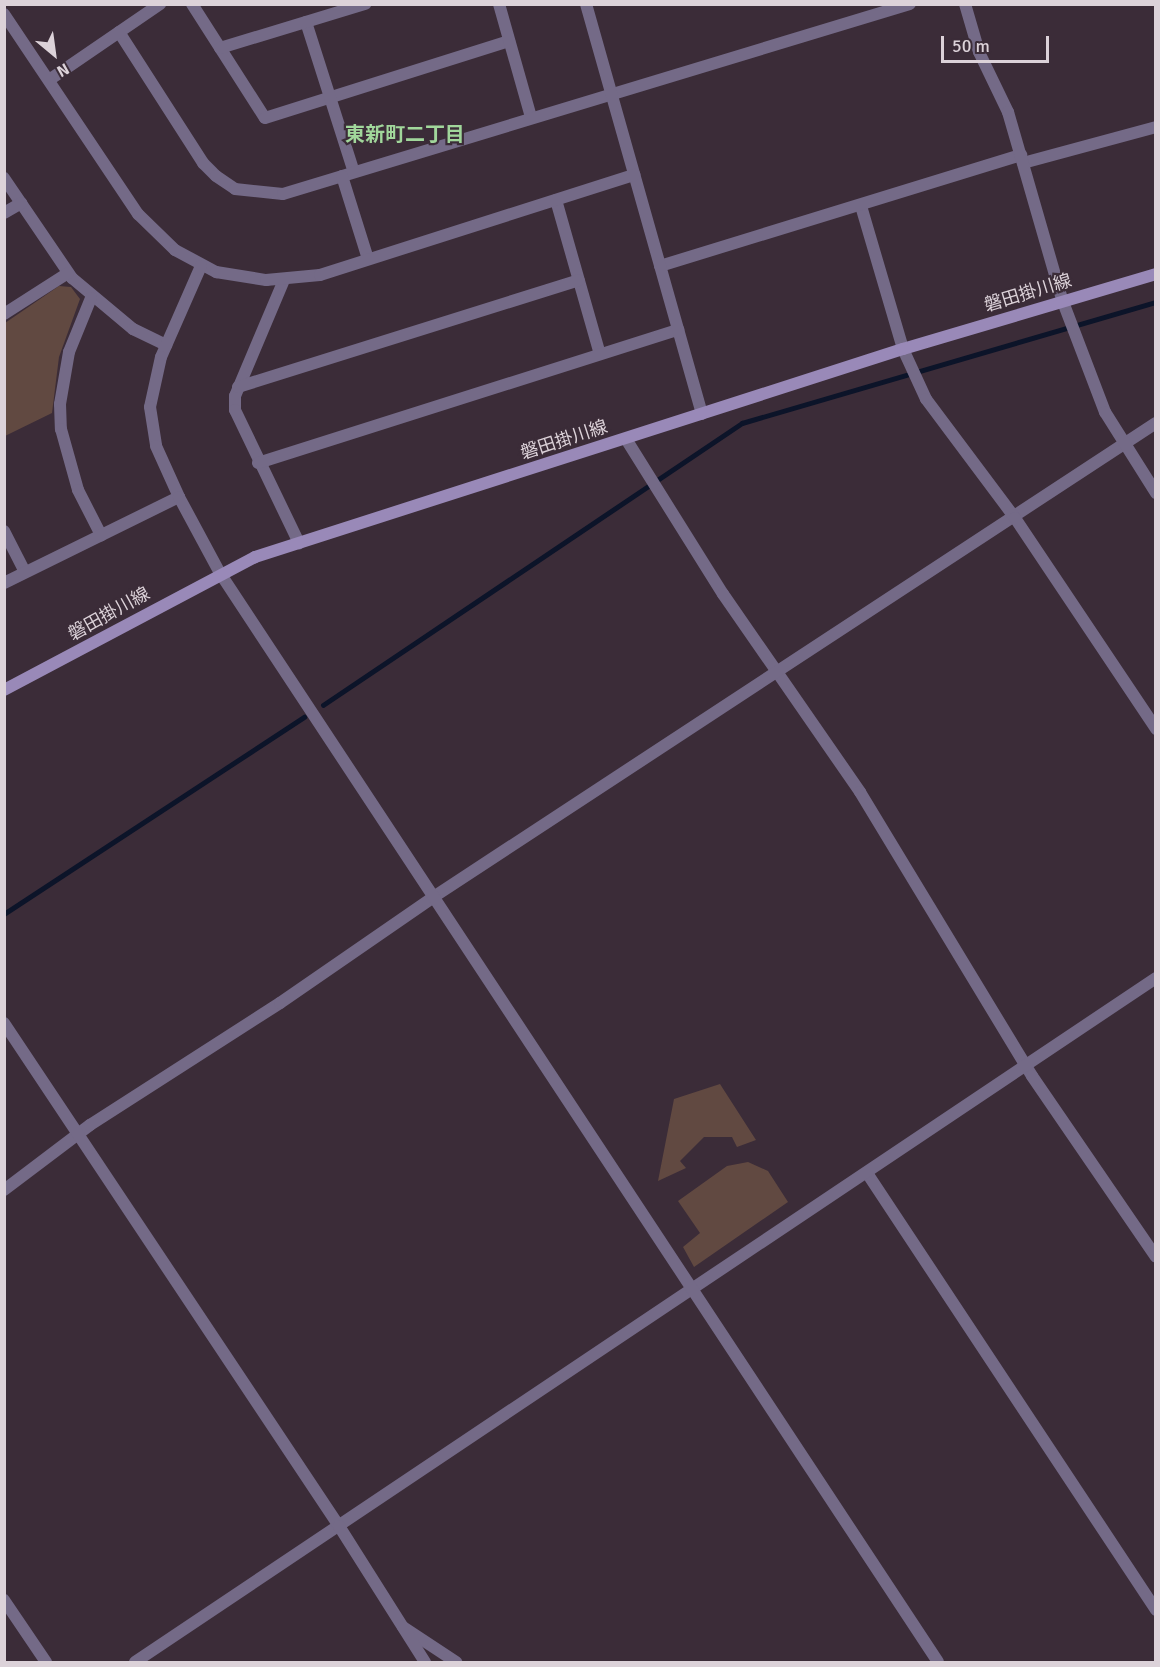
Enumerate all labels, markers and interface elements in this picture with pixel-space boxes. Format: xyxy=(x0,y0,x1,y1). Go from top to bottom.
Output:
north arrow xyxy=(24,24,84,84)
scale bar xyxy=(944,24,1052,62)
text: 50 m xyxy=(952,35,990,57)
text: N xyxy=(53,58,72,81)
district label: 東新町二丁目 xyxy=(345,122,465,146)
street label: 磐田掛川線 xyxy=(982,270,1074,316)
street label: 磐田掛川線 xyxy=(518,416,610,464)
street label: 磐田掛川線 xyxy=(64,583,154,645)

